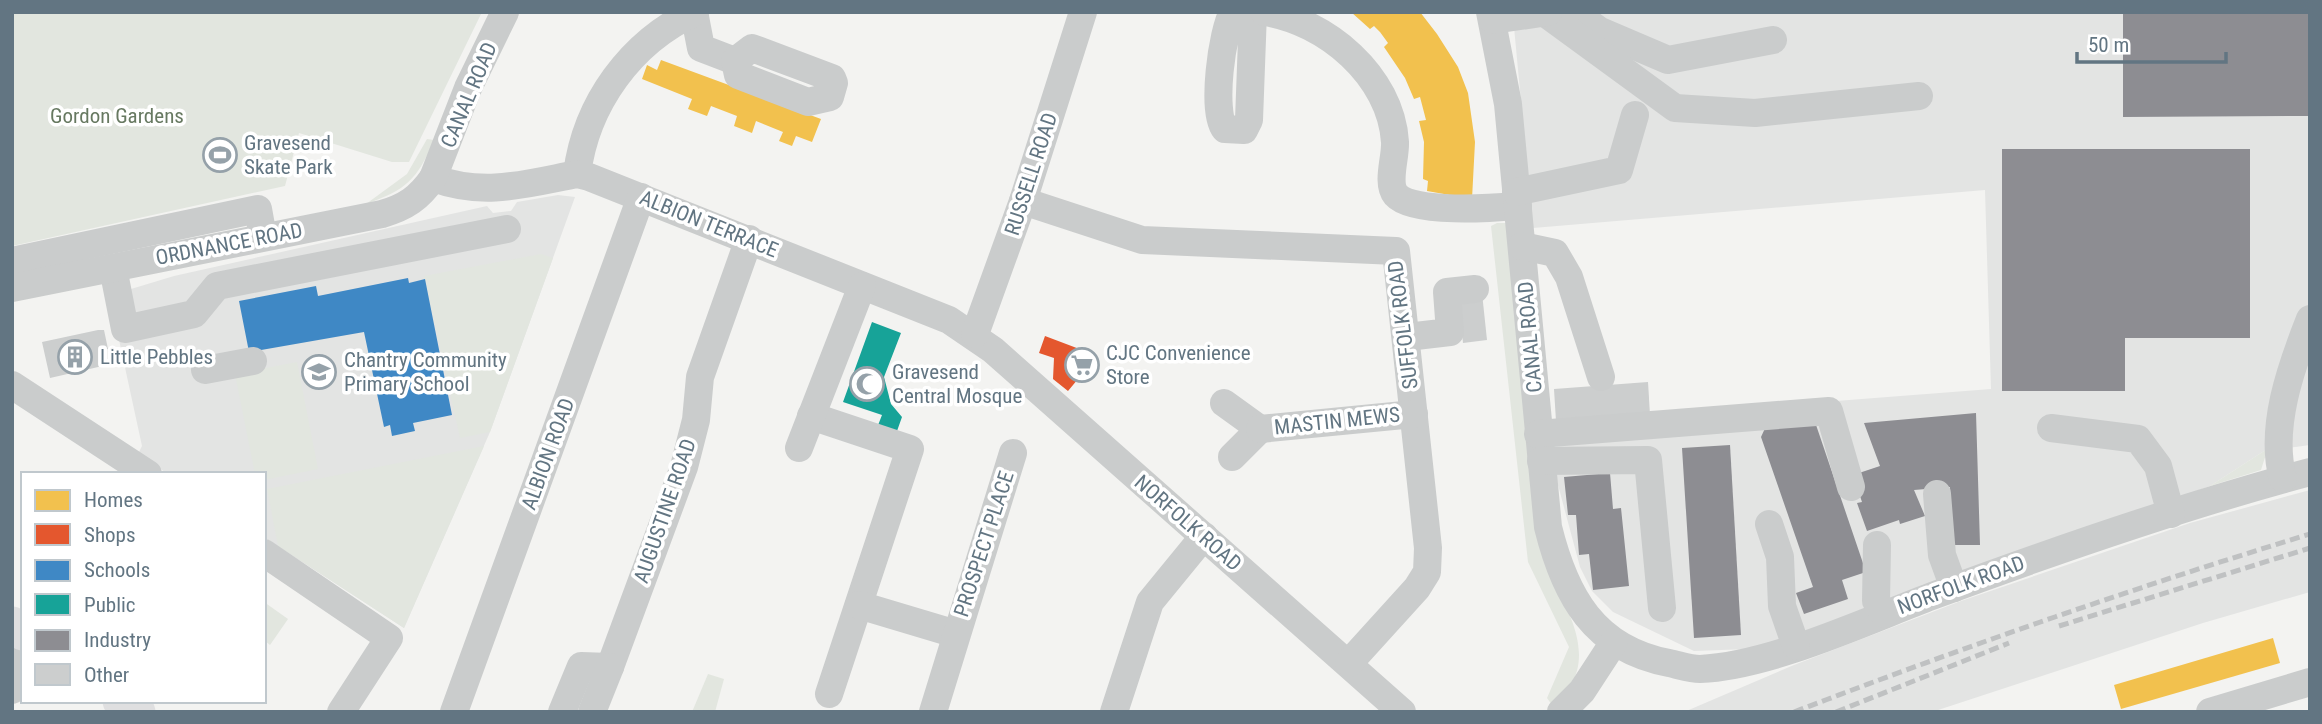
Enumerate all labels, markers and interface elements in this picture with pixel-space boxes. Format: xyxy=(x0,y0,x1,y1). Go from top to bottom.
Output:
scale bar xyxy=(2077,21,2226,65)
text: 50 m xyxy=(2088,33,2129,57)
street label: CANAL ROAD xyxy=(436,39,502,151)
park label: Gordon Gardens xyxy=(50,104,184,128)
street label: RUSSELL ROAD xyxy=(1000,110,1062,238)
place label: Gravesend Skate Park xyxy=(244,131,333,179)
sports icon: Gravesend Skate Park xyxy=(201,136,239,174)
street label: ALBION TERRACE xyxy=(636,185,782,263)
street label: ORDNANCE ROAD xyxy=(154,218,304,270)
street label: SUFFOLK ROAD xyxy=(1383,259,1423,391)
street label: CANAL ROAD xyxy=(1513,280,1547,394)
building icon: Little Pebbles xyxy=(56,338,94,376)
place label: CJC Convenience Store xyxy=(1106,341,1251,389)
place label: Little Pebbles xyxy=(100,345,213,369)
supermarket icon: CJC Convenience Store xyxy=(1063,346,1101,384)
place label: Chantry Community Primary School xyxy=(344,348,507,396)
school or university icon: Chantry Community Primary School xyxy=(300,353,338,391)
place label: Gravesend Central Mosque xyxy=(892,360,1022,408)
mosque icon: Gravesend Central Mosque xyxy=(848,365,886,403)
street label: ALBION ROAD xyxy=(517,395,579,513)
street label: MASTIN MEWS xyxy=(1273,402,1401,440)
street label: AUGUSTINE ROAD xyxy=(629,436,701,586)
street label: PROSPECT PLACE xyxy=(949,468,1019,620)
street label: NORFOLK ROAD xyxy=(1130,470,1246,576)
legend xyxy=(21,472,266,703)
text: Homes xyxy=(84,488,143,512)
text: Shops xyxy=(84,523,136,547)
street label: NORFOLK ROAD xyxy=(1894,551,2028,619)
text: Schools xyxy=(84,558,150,582)
text: Public xyxy=(84,593,136,617)
text: Industry xyxy=(84,628,151,652)
text: Other xyxy=(84,663,129,687)

